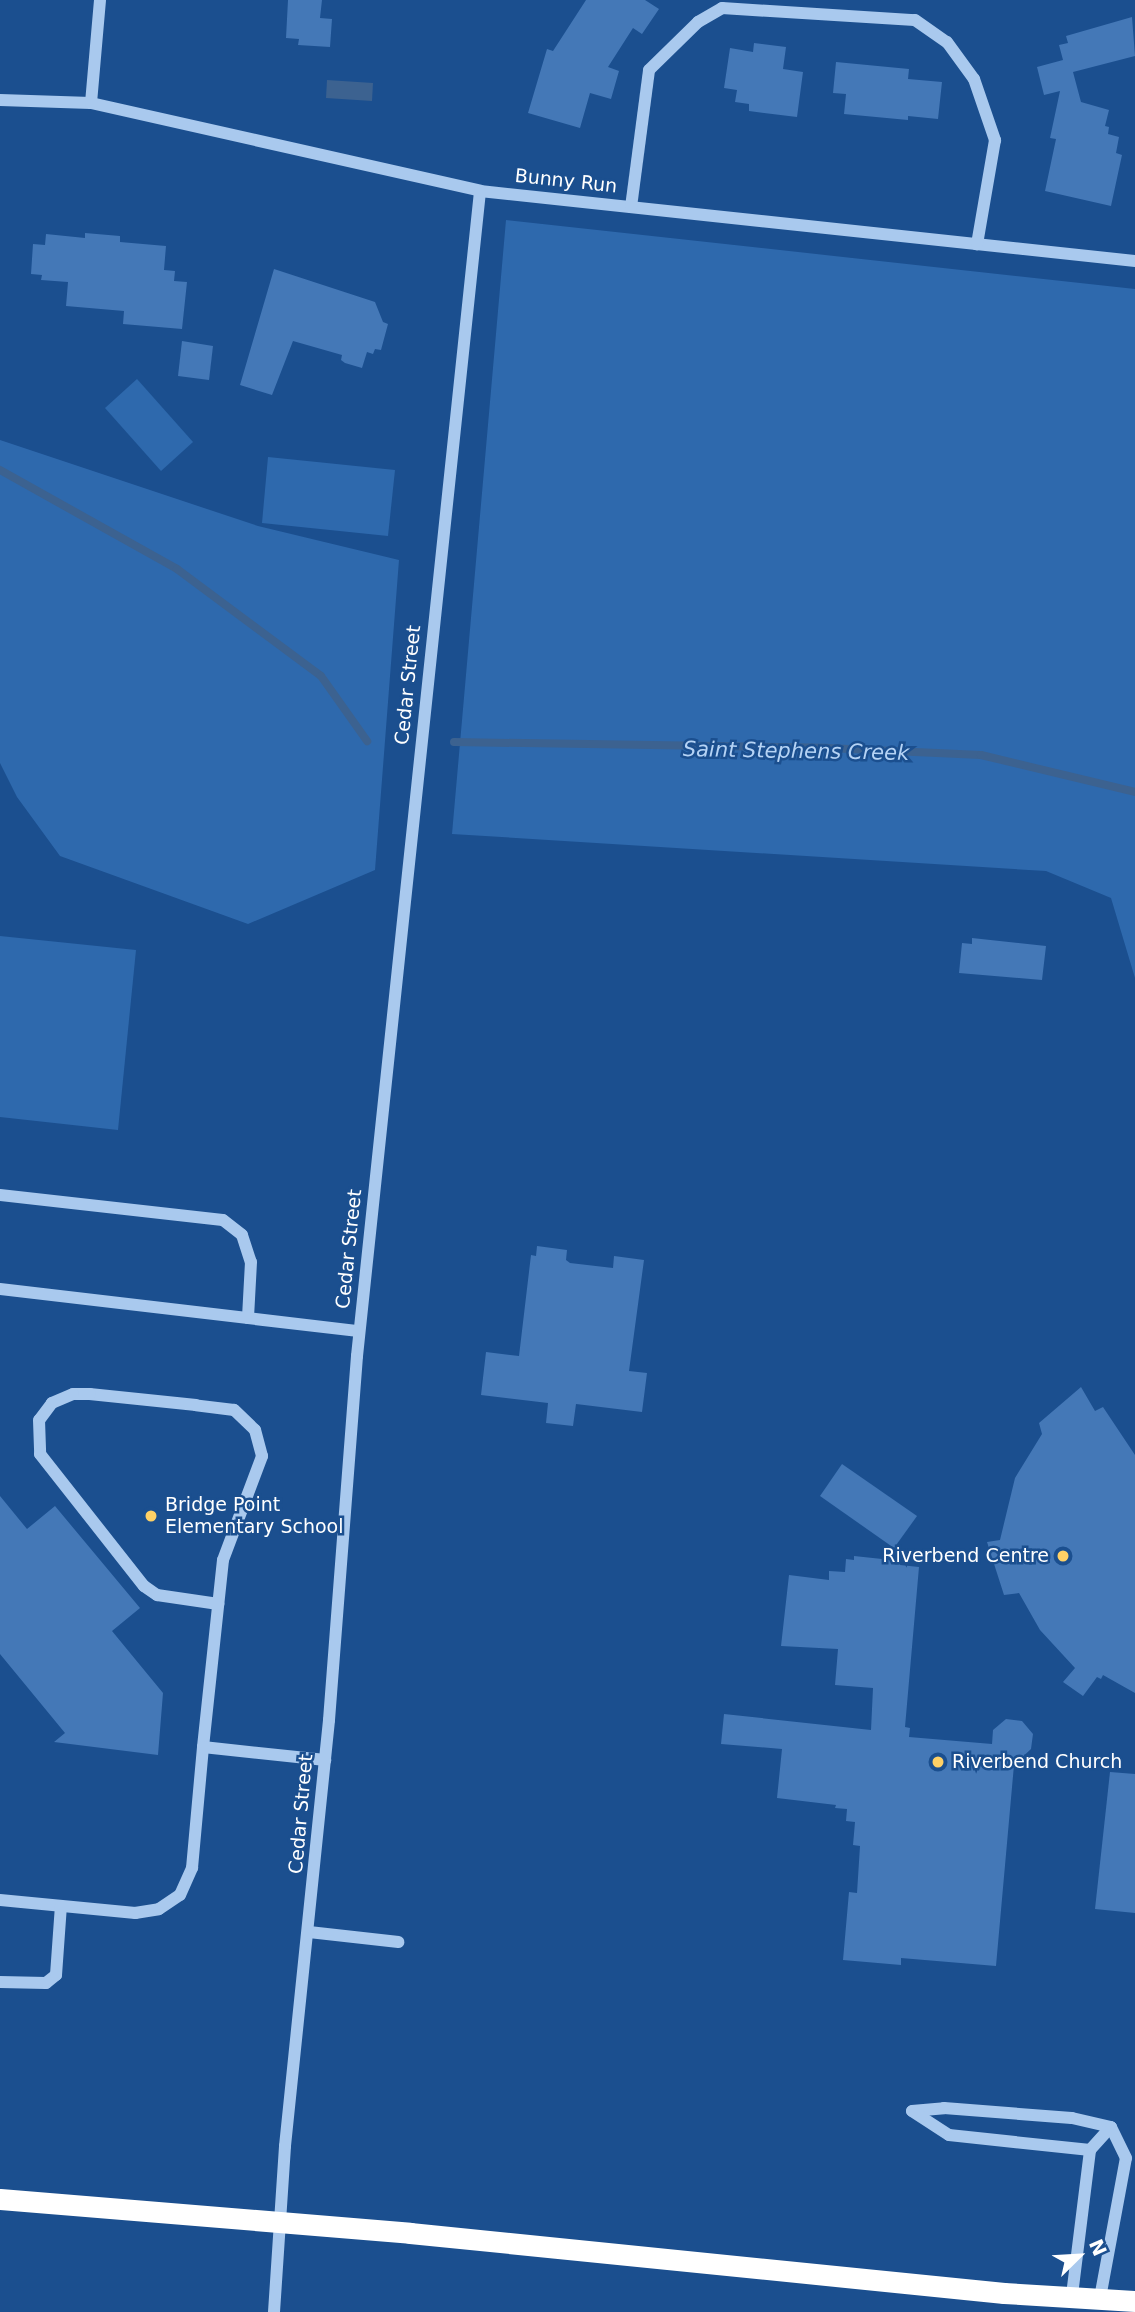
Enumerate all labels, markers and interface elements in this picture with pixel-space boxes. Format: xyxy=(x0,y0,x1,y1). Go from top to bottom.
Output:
street label: Bunny Run xyxy=(514,164,618,198)
street label: Cedar Street xyxy=(390,624,426,746)
water label: Saint Stephens Creek xyxy=(683,736,909,766)
street label: Cedar Street xyxy=(331,1188,367,1310)
place label: Bridge Point Elementary School xyxy=(165,1494,343,1538)
marker: Bridge Point Elementary School xyxy=(143,1508,159,1524)
place label: Riverbend Centre xyxy=(882,1545,1049,1567)
marker: Riverbend Centre xyxy=(1055,1548,1071,1564)
place label: Riverbend Church xyxy=(952,1751,1122,1773)
street label: Cedar Street xyxy=(284,1753,318,1875)
marker: Riverbend Church xyxy=(930,1754,946,1770)
north arrow xyxy=(1044,2221,1114,2291)
text: N xyxy=(1085,2236,1111,2259)

